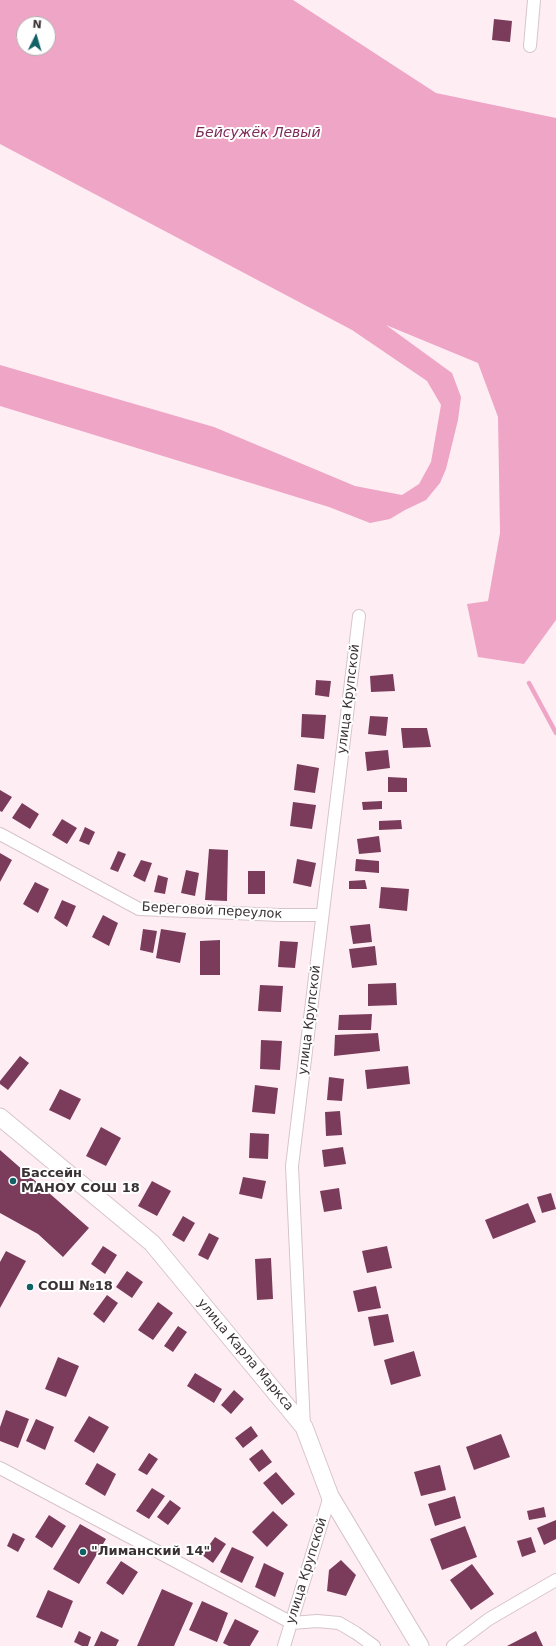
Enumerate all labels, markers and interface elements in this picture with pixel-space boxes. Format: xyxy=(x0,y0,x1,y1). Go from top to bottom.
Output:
north arrow xyxy=(16,16,56,56)
text: N xyxy=(32,18,42,31)
water label: Бейсужёк Левый xyxy=(196,125,320,141)
street label: улица Крупской xyxy=(335,643,363,755)
street label: Береговой переулок xyxy=(141,900,283,922)
street label: улица Крупской xyxy=(296,964,324,1076)
place label: Бассейн МАНОУ СОШ 18 xyxy=(21,1166,140,1197)
marker: Бассейн МАНОУ СОШ 18 xyxy=(8,1176,18,1186)
place label: СОШ №18 xyxy=(38,1279,113,1295)
marker: СОШ №18 xyxy=(25,1282,35,1292)
street label: улица Карла Маркса xyxy=(193,1296,297,1414)
street label: улица Крупской xyxy=(283,1516,331,1626)
place label: "Лиманский 14" xyxy=(91,1544,210,1560)
marker: "Лиманский 14" xyxy=(78,1547,88,1557)

